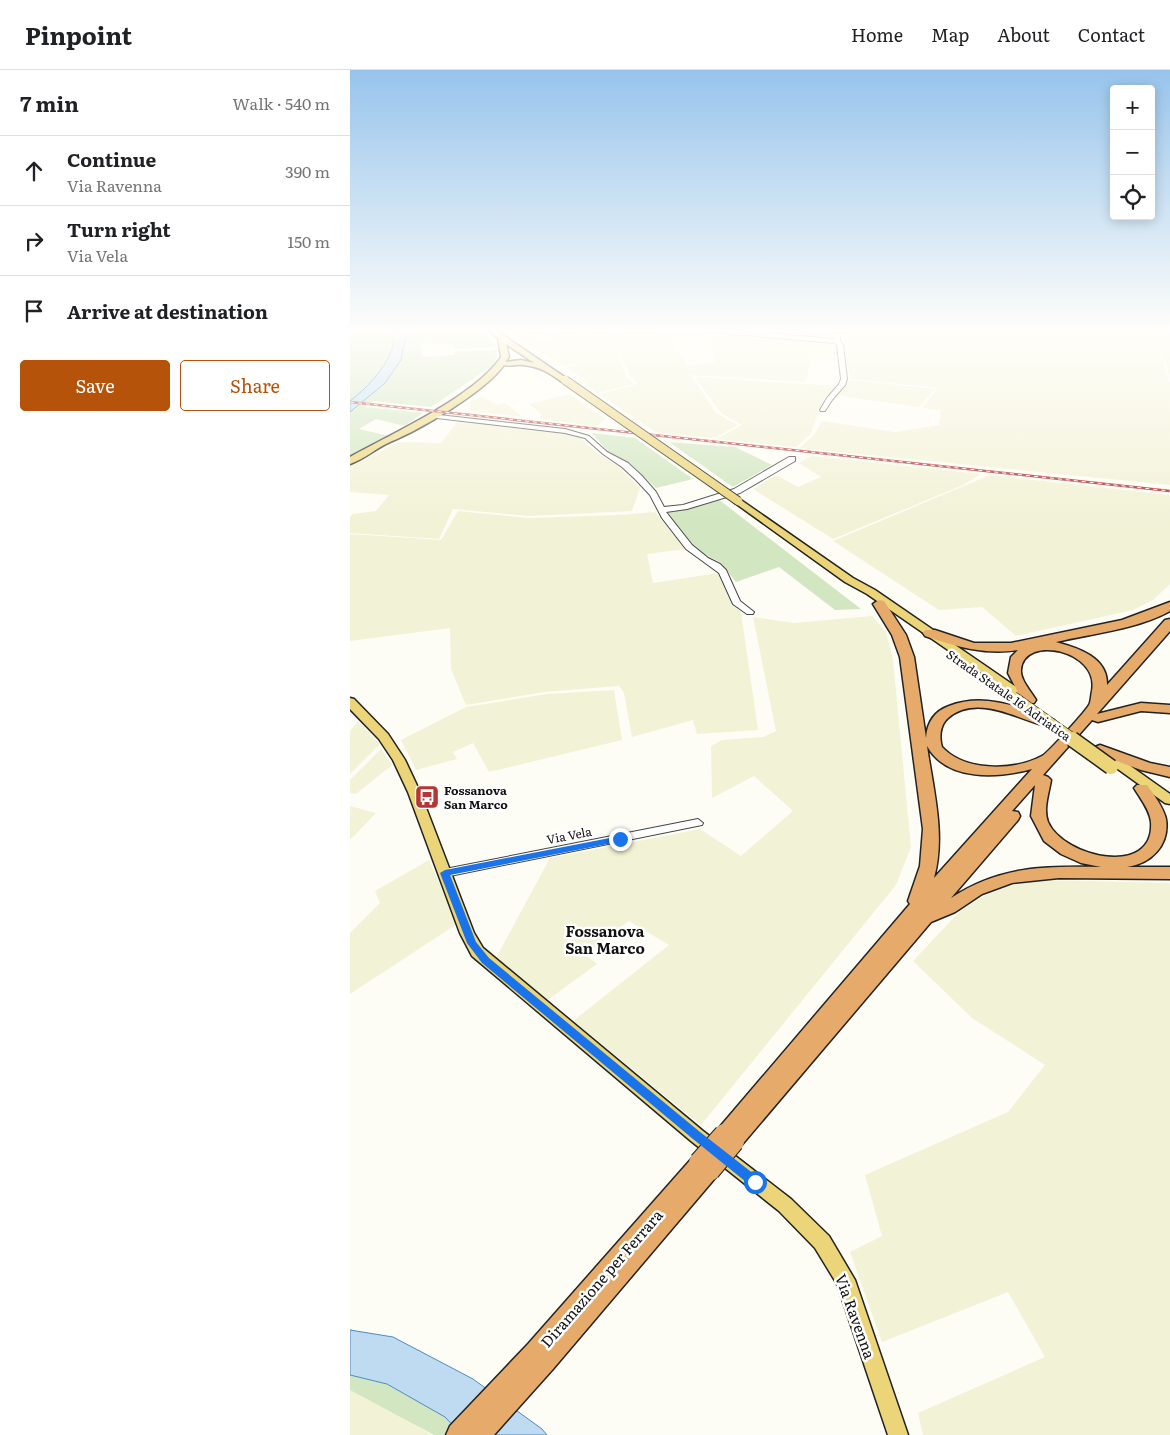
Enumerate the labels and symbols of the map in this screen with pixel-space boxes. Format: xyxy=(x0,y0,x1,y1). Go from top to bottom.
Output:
street label: Strada Statale 16 Adriatica xyxy=(943,645,1075,745)
place label: Fossanova San Marco xyxy=(444,781,508,813)
bus stop icon: Fossanova San Marco xyxy=(414,784,440,810)
street label: Via Vela xyxy=(545,822,594,848)
route end xyxy=(609,828,632,851)
district label: Fossanova San Marco xyxy=(565,919,645,959)
route start xyxy=(744,1171,767,1194)
street label: Diramazione per Ferrara xyxy=(535,1203,668,1352)
street label: Via Ravenna xyxy=(830,1270,882,1363)

